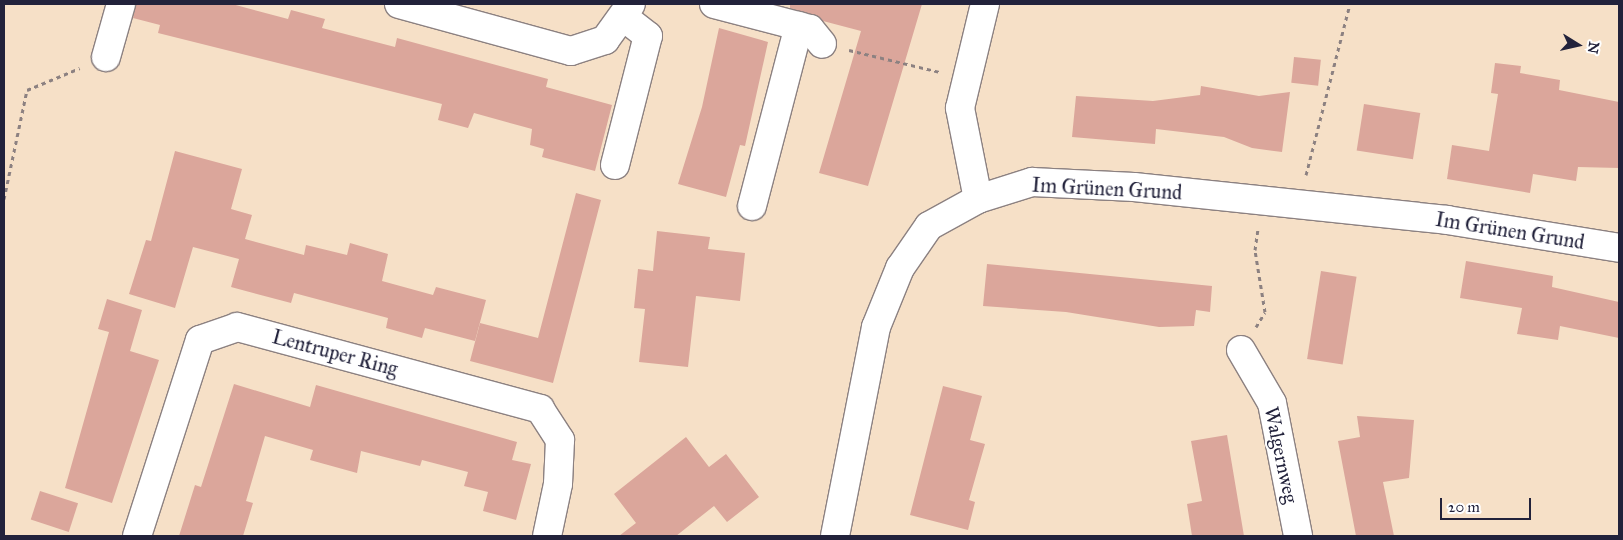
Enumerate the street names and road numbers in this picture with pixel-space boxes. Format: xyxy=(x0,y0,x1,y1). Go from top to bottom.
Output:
street label: Im Grünen Grund xyxy=(1031,173,1183,205)
street label: Im Grünen Grund xyxy=(1434,207,1586,255)
street label: Lentruper Ring xyxy=(270,325,400,381)
street label: Walgernweg xyxy=(1259,404,1303,506)

